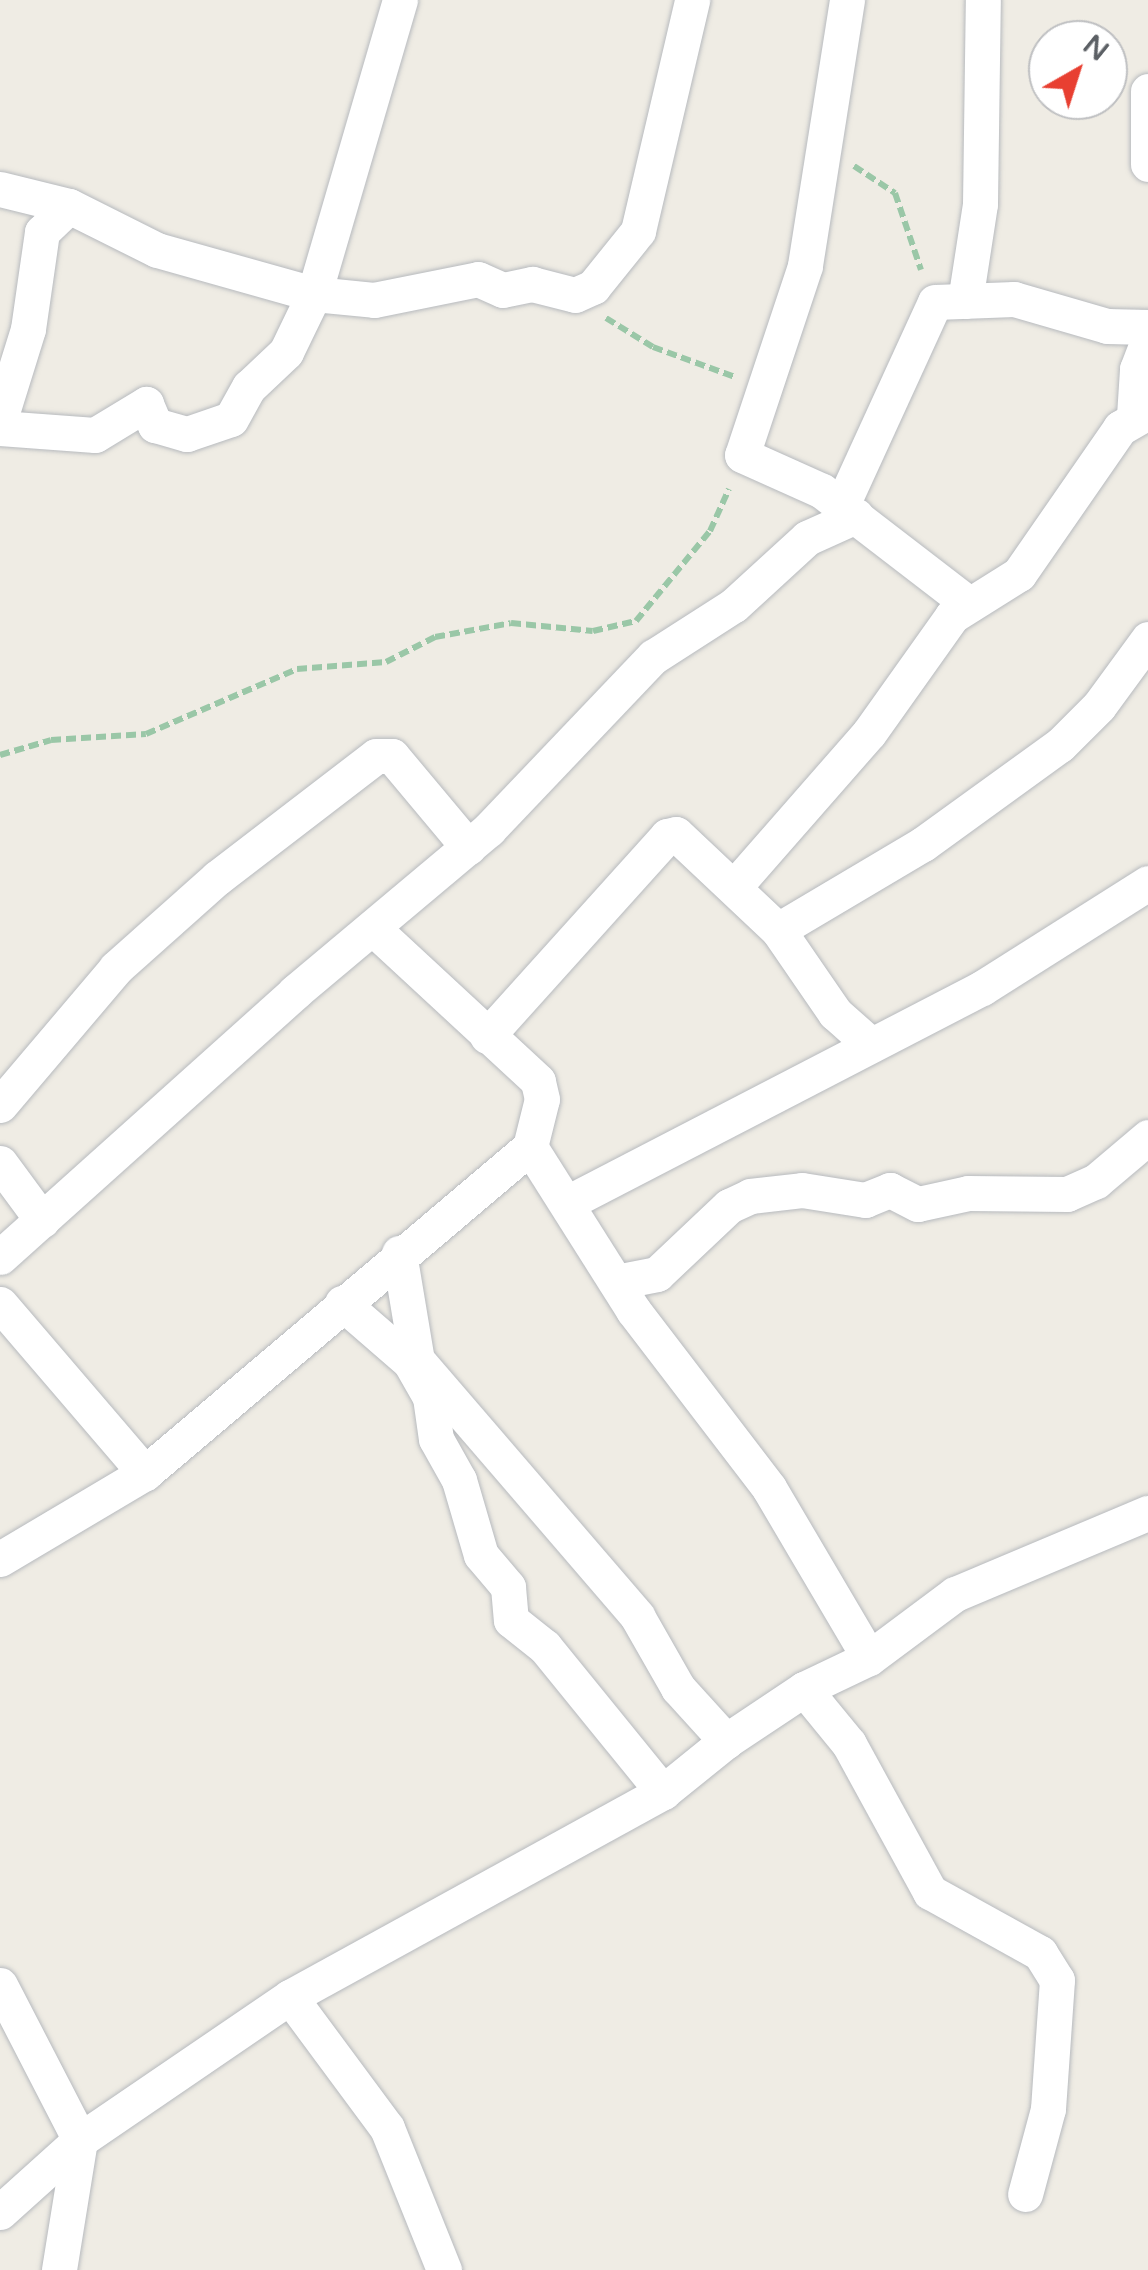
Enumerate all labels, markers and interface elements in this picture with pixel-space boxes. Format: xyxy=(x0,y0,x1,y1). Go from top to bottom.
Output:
north arrow xyxy=(1028,20,1128,120)
text: N xyxy=(1076,28,1115,69)

